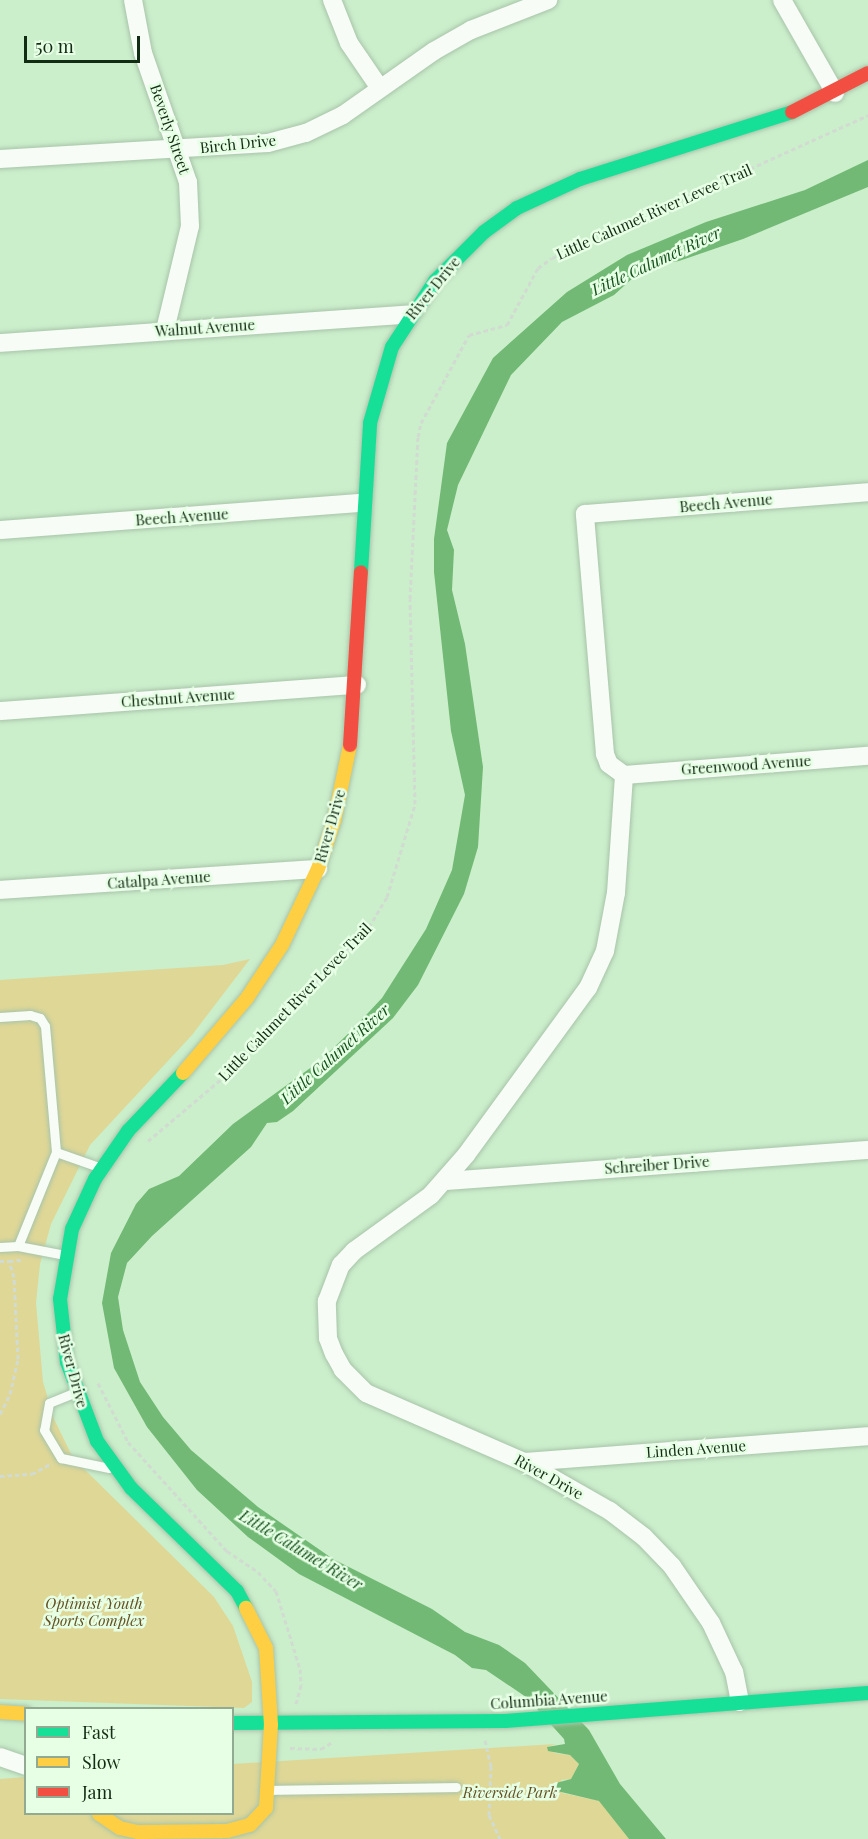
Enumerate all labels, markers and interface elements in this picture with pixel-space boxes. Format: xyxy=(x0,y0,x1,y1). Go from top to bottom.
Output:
scale bar xyxy=(27,24,142,62)
text: 50 m xyxy=(35,34,74,58)
street label: Beverly Street xyxy=(146,82,194,176)
street label: Birch Drive xyxy=(199,131,277,157)
street label: Little Calumet River Levee Trail xyxy=(553,160,755,264)
water label: Little Calumet River xyxy=(589,223,723,299)
street label: River Drive xyxy=(402,253,464,323)
street label: Walnut Avenue xyxy=(154,316,256,340)
street label: Beech Avenue xyxy=(678,490,774,516)
street label: Beech Avenue xyxy=(135,505,229,529)
street label: Chestnut Avenue xyxy=(120,685,236,711)
street label: Greenwood Avenue xyxy=(680,751,812,779)
street label: River Drive xyxy=(311,787,349,865)
street label: Catalpa Avenue xyxy=(106,867,212,893)
street label: Little Calumet River Levee Trail xyxy=(214,919,376,1085)
water label: Little Calumet River xyxy=(277,1000,393,1108)
street label: Schreiber Drive xyxy=(604,1152,710,1178)
street label: River Drive xyxy=(54,1332,92,1410)
street label: Linden Avenue xyxy=(645,1437,747,1461)
street label: River Drive xyxy=(511,1451,587,1503)
water label: Little Calumet River xyxy=(236,1506,366,1594)
park label: Optimist Youth Sports Complex xyxy=(44,1594,144,1629)
street label: Columbia Avenue xyxy=(489,1687,609,1713)
legend xyxy=(24,1707,234,1815)
text: Fast xyxy=(82,1720,115,1744)
text: Slow xyxy=(82,1750,120,1774)
text: Jam xyxy=(82,1780,112,1804)
park label: Riverside Park xyxy=(463,1784,557,1802)

